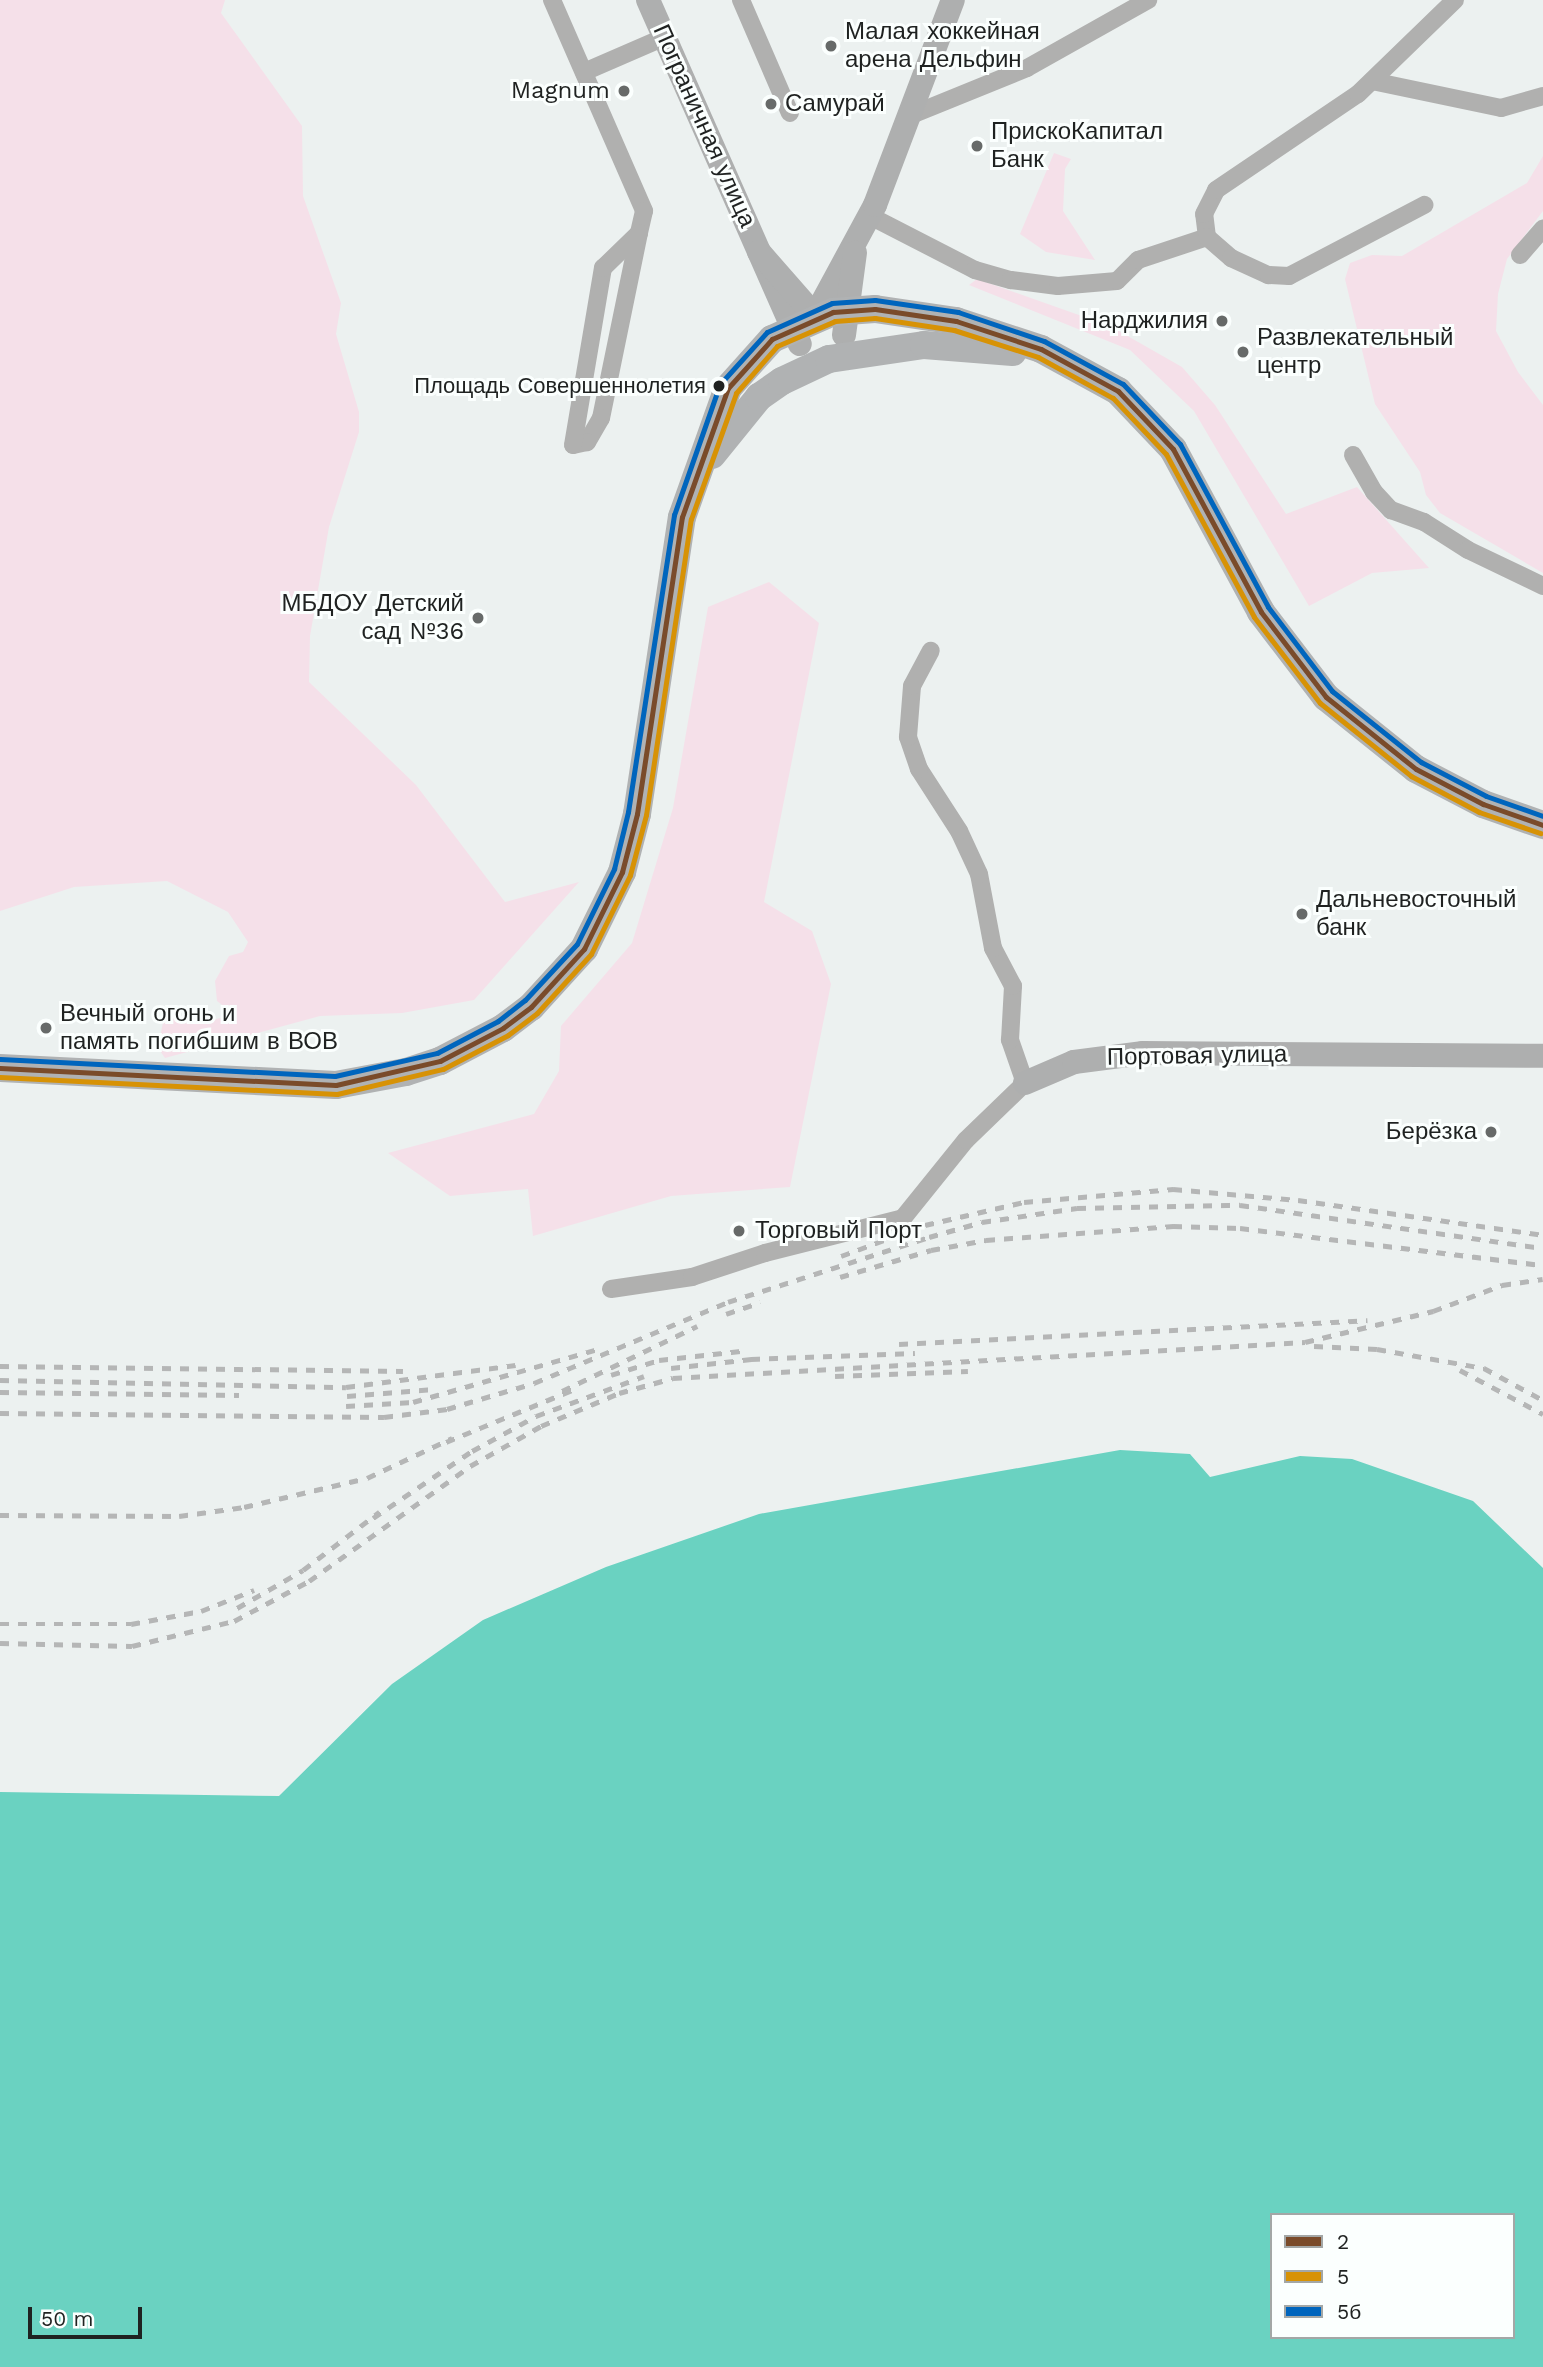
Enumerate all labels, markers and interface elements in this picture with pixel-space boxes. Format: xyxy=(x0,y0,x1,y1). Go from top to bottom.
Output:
place label: Малая хоккейная арена Дельфин xyxy=(845,18,1040,74)
street label: Пограничная улица xyxy=(646,20,762,232)
marker: Малая хоккейная арена Дельфин xyxy=(823,38,839,54)
place label: Magnum xyxy=(511,77,610,105)
marker: Magnum xyxy=(616,83,632,99)
place label: Самурай xyxy=(785,90,885,118)
marker: Самурай xyxy=(763,96,779,112)
place label: ПрискоКапитал Банк xyxy=(991,118,1163,174)
marker: ПрискоКапитал Банк xyxy=(969,138,985,154)
place label: Нарджилия xyxy=(1081,307,1208,335)
marker: Нарджилия xyxy=(1214,313,1230,329)
place label: Развлекательный центр xyxy=(1257,324,1453,380)
marker: Развлекательный центр xyxy=(1235,344,1251,360)
place label: Площадь Совершеннолетия xyxy=(414,373,706,399)
marker: Площадь Совершеннолетия xyxy=(712,379,726,393)
place label: МБДОУ Детский сад №36 xyxy=(282,590,464,646)
marker: МБДОУ Детский сад №36 xyxy=(470,610,486,626)
place label: Дальневосточный банк xyxy=(1316,886,1516,942)
marker: Дальневосточный банк xyxy=(1294,906,1310,922)
place label: Вечный огонь и память погибшим в ВОВ xyxy=(60,1000,338,1056)
marker: Вечный огонь и память погибшим в ВОВ xyxy=(38,1020,54,1036)
street label: Портовая улица xyxy=(1107,1040,1287,1072)
place label: Берёзка xyxy=(1386,1118,1477,1146)
marker: Берёзка xyxy=(1483,1124,1499,1140)
place label: Торговый Порт xyxy=(755,1217,922,1245)
marker: Торговый Порт xyxy=(729,1221,749,1241)
legend xyxy=(1270,2213,1515,2339)
text: 2 xyxy=(1337,2229,1349,2254)
text: 5 xyxy=(1337,2264,1349,2289)
scale bar xyxy=(32,2294,145,2338)
text: 5б xyxy=(1337,2299,1361,2324)
text: 50 m xyxy=(41,2306,93,2331)

